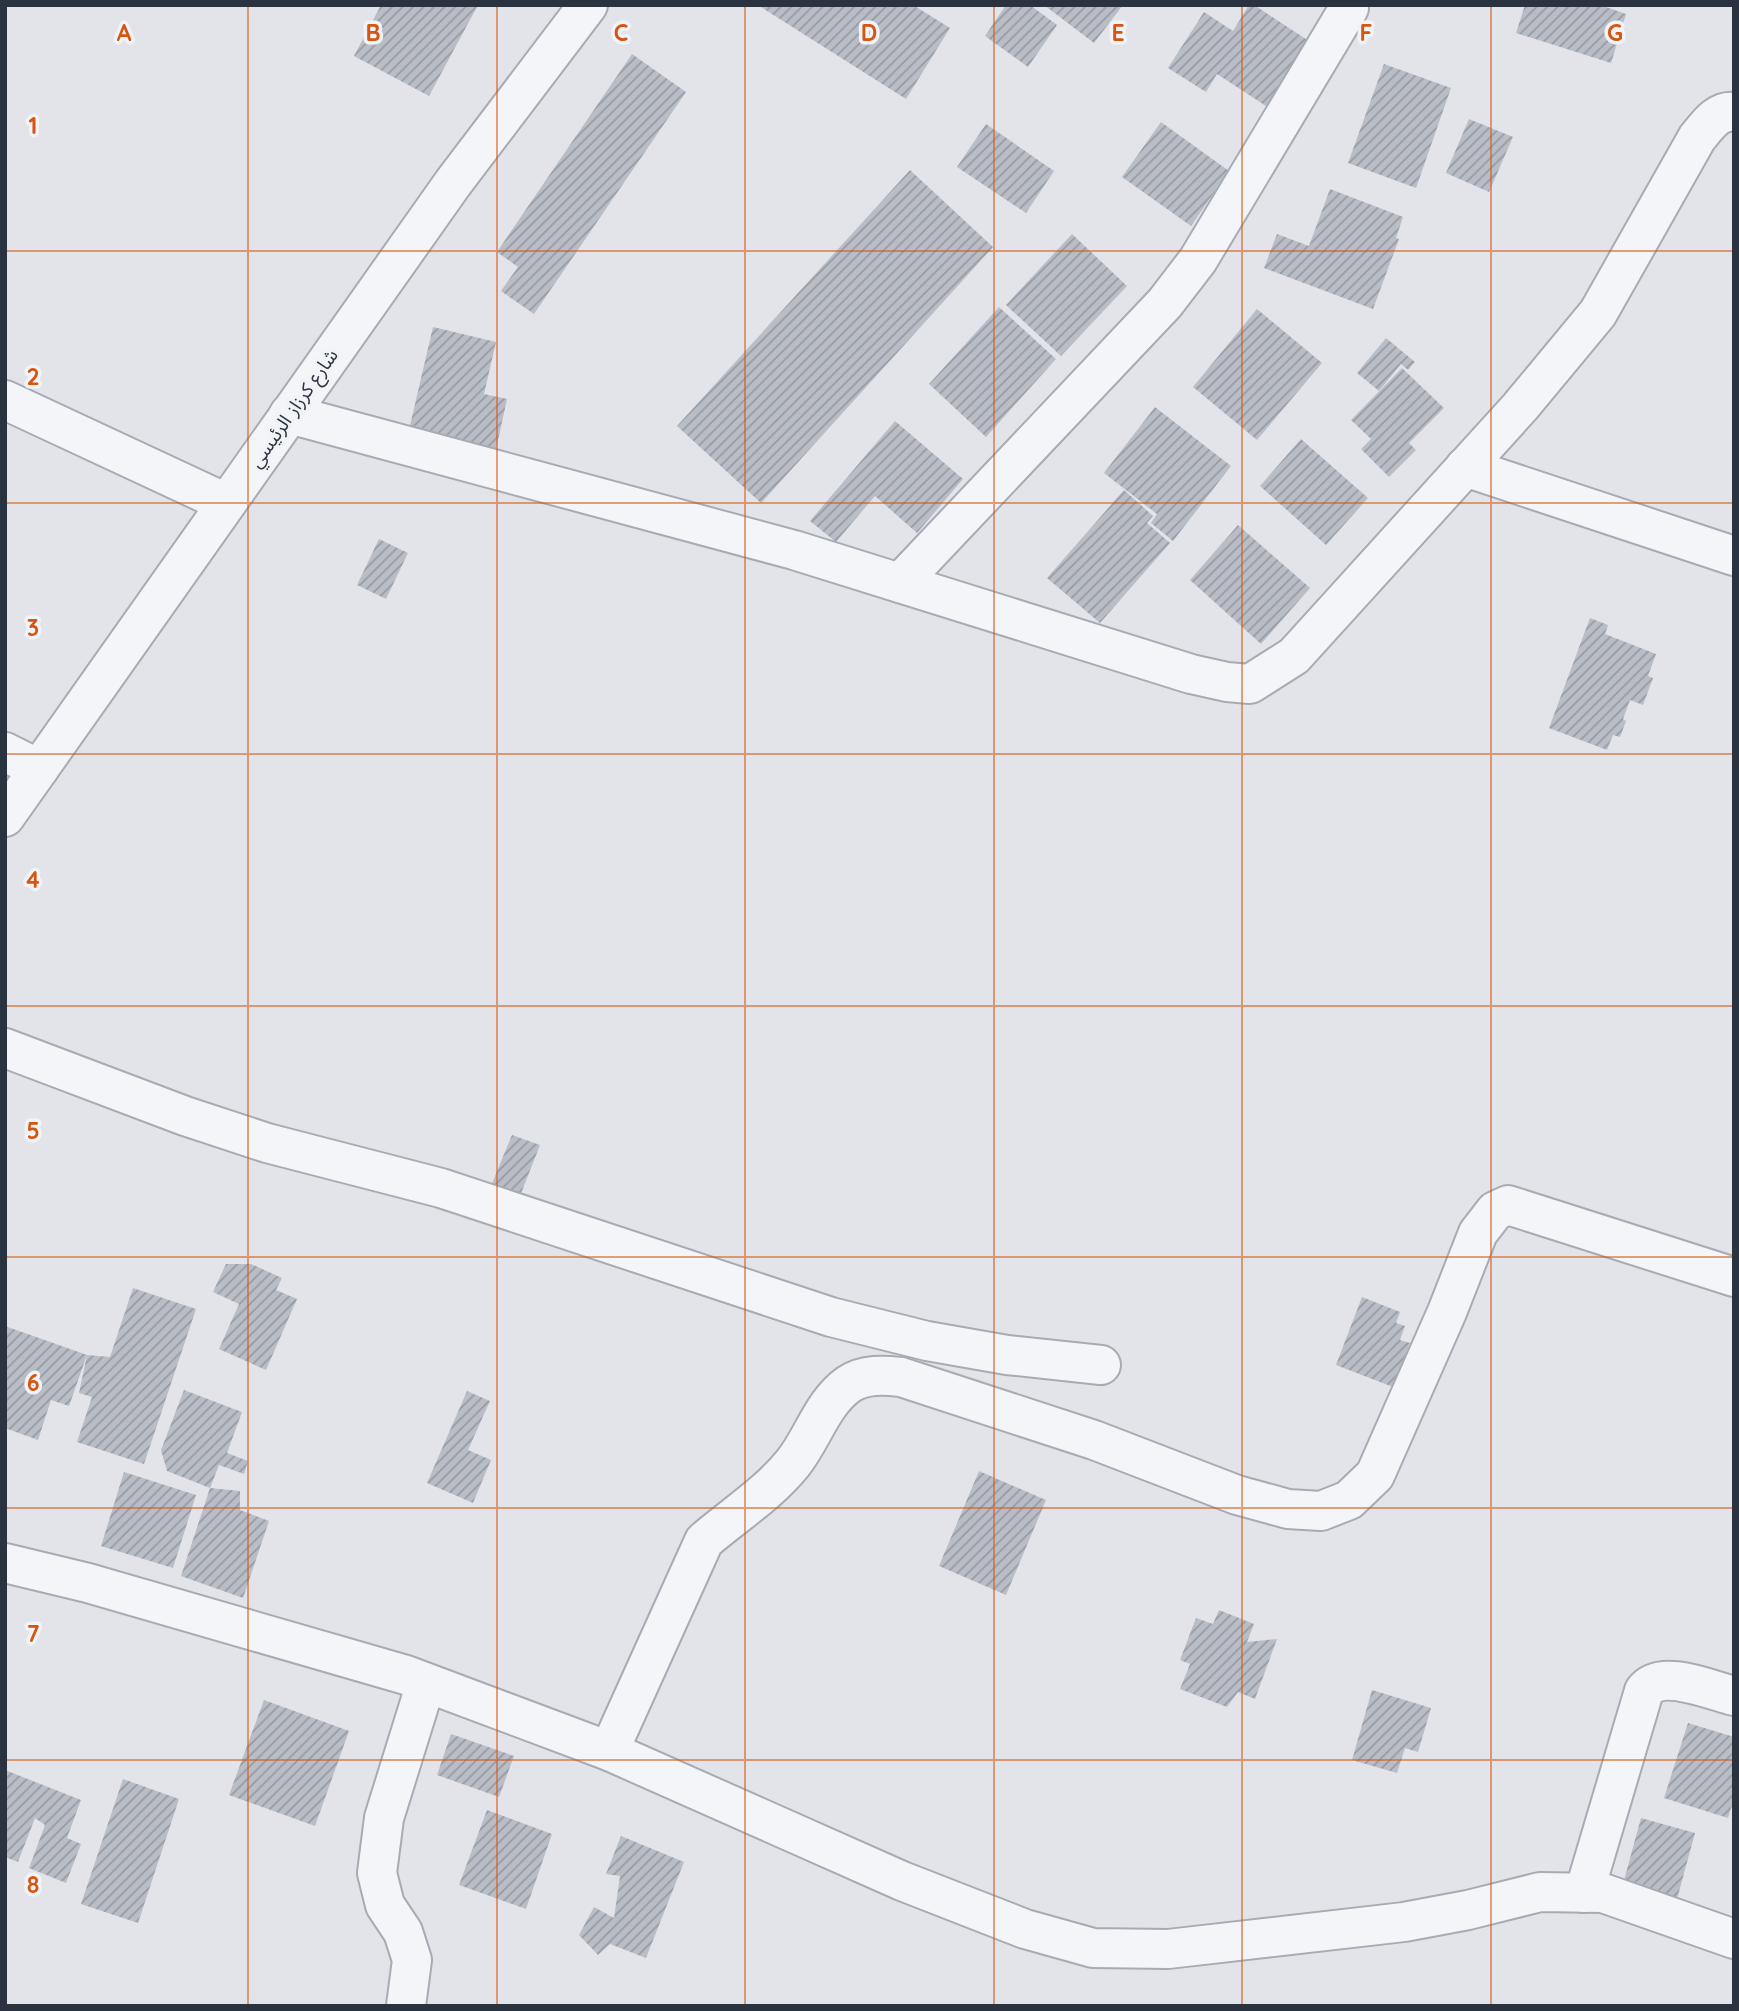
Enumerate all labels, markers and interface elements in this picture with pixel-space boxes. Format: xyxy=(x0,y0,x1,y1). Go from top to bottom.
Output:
text: A xyxy=(117,18,132,47)
text: B xyxy=(365,18,381,47)
text: C xyxy=(614,18,628,47)
text: D xyxy=(861,18,877,47)
text: E xyxy=(1111,18,1125,47)
text: F xyxy=(1360,18,1372,47)
text: G xyxy=(1607,18,1623,47)
text: 1 xyxy=(29,111,37,140)
street label: شارع كرزاز الرئيسي xyxy=(243,344,346,474)
text: 2 xyxy=(26,362,40,391)
text: 3 xyxy=(27,613,39,642)
text: 4 xyxy=(26,865,40,894)
text: 5 xyxy=(26,1116,40,1145)
text: 6 xyxy=(27,1368,39,1397)
text: 7 xyxy=(27,1619,40,1648)
text: 8 xyxy=(27,1870,39,1899)

